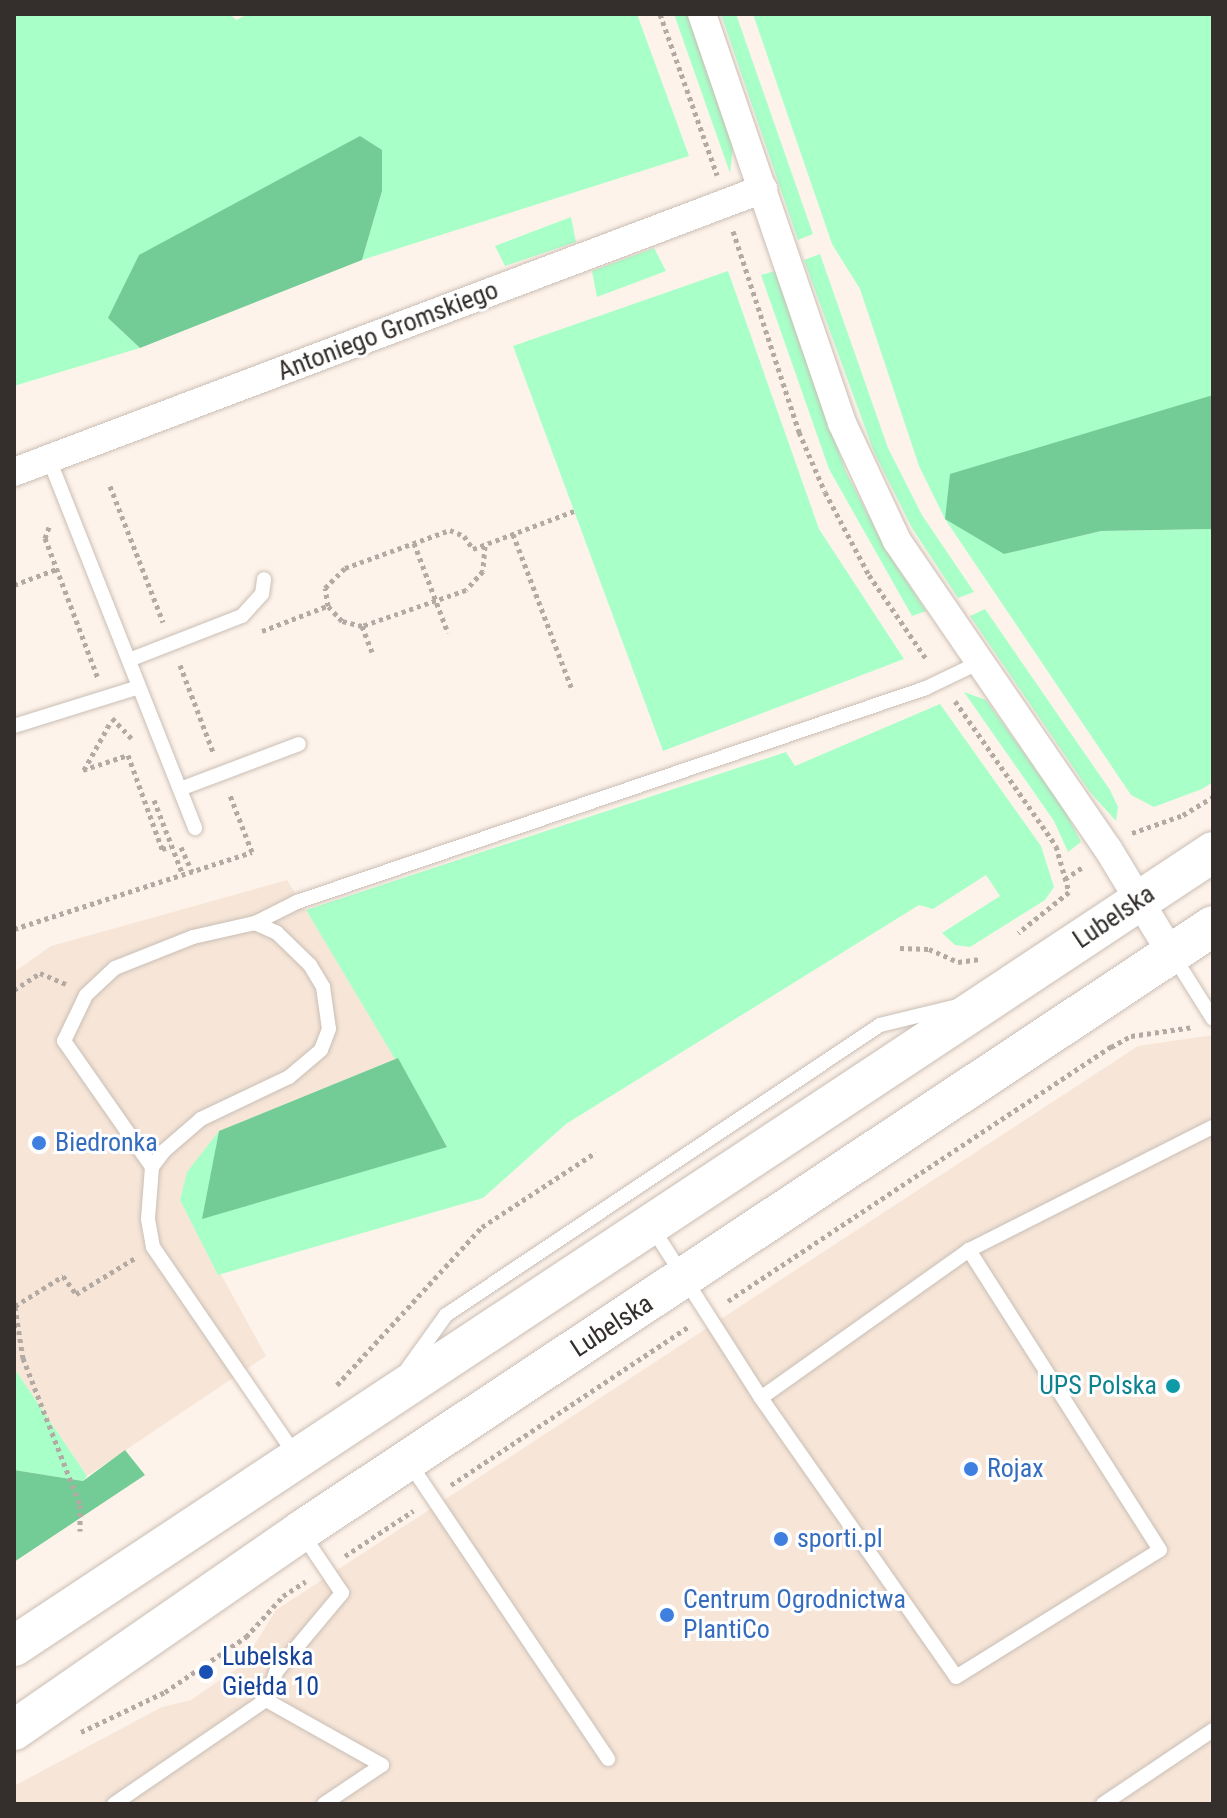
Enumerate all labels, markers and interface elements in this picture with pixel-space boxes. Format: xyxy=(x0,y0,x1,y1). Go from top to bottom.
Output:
street label: Antoniego Gromskiego xyxy=(273,275,503,387)
street label: Lubelska xyxy=(1067,879,1161,955)
place label: Biedronka xyxy=(55,1127,158,1159)
marker: Biedronka xyxy=(30,1134,48,1152)
street label: Lubelska xyxy=(565,1288,659,1364)
place label: UPS Polska xyxy=(1039,1370,1157,1402)
marker: UPS Polska xyxy=(1164,1377,1182,1395)
place label: Rojax xyxy=(987,1453,1044,1485)
marker: Rojax xyxy=(962,1460,980,1478)
place label: sporti.pl xyxy=(797,1523,883,1555)
marker: sporti.pl xyxy=(772,1530,790,1548)
place label: Centrum Ogrodnictwa PlantiCo xyxy=(683,1584,906,1646)
marker: Centrum Ogrodnictwa PlantiCo xyxy=(658,1606,676,1624)
place label: Lubelska Giełda 10 xyxy=(222,1641,319,1702)
marker: Lubelska Giełda 10 xyxy=(197,1663,215,1681)

